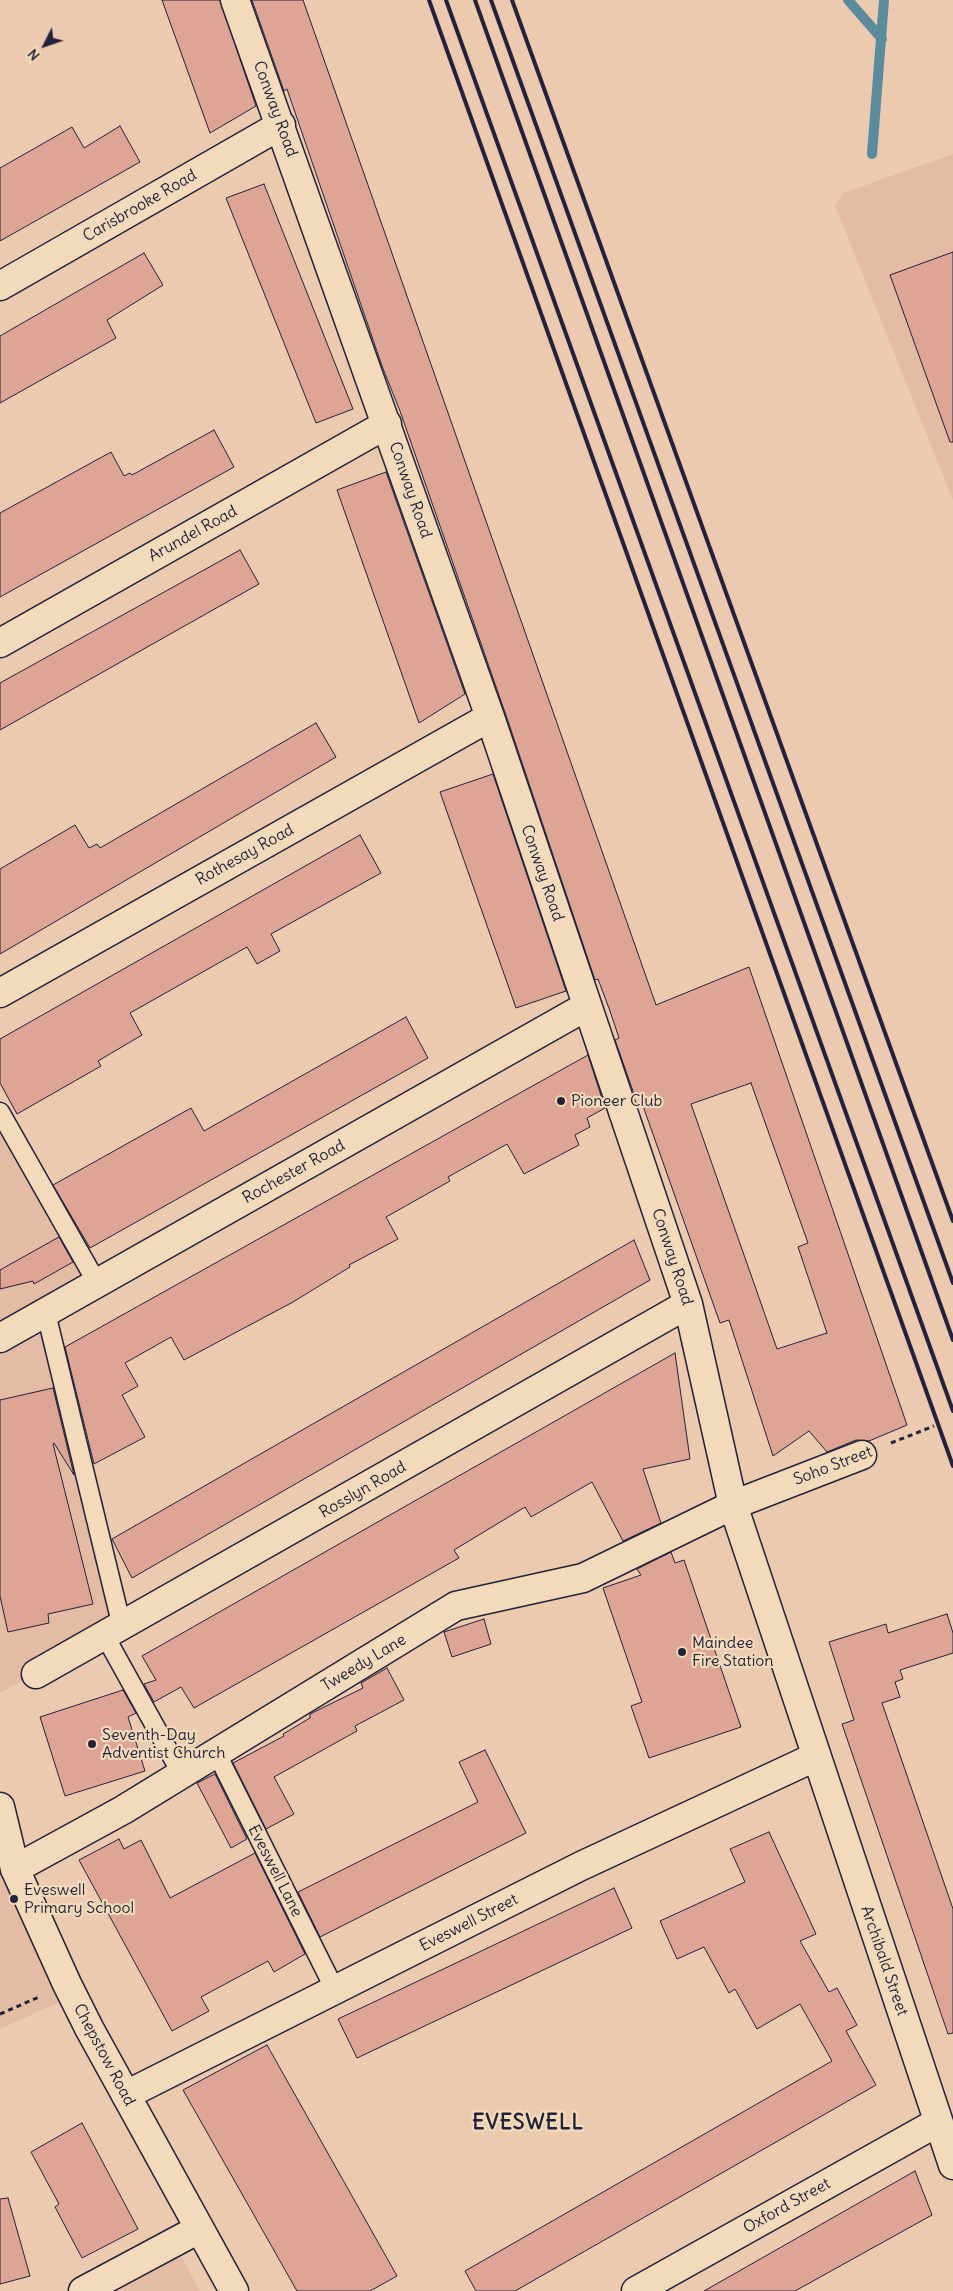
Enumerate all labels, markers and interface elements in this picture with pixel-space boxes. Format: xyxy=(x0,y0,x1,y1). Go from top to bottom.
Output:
north arrow xyxy=(20,20,70,70)
text: N xyxy=(24,45,44,64)
street label: Conway Road xyxy=(249,58,301,160)
street label: Carisbrooke Road xyxy=(80,166,200,246)
street label: Conway Road xyxy=(385,439,435,541)
street label: Arundel Road xyxy=(145,502,241,566)
street label: Rothesay Road xyxy=(193,820,297,890)
street label: Conway Road xyxy=(517,822,567,924)
place label: Pioneer Club xyxy=(571,1091,662,1111)
marker: Pioneer Club xyxy=(555,1095,567,1107)
street label: Rochester Road xyxy=(239,1136,349,1208)
street label: Conway Road xyxy=(647,1206,697,1308)
street label: Soho Street xyxy=(791,1442,875,1490)
street label: Rosslyn Road xyxy=(316,1457,410,1523)
street label: Tweedy Lane xyxy=(318,1630,410,1696)
place label: Maindee Fire Station xyxy=(692,1633,774,1671)
marker: Maindee Fire Station xyxy=(676,1646,688,1658)
place label: Seventh-Day Adventist Church xyxy=(102,1725,225,1763)
marker: Seventh-Day Adventist Church xyxy=(86,1738,98,1750)
street label: Eveswell Lane xyxy=(244,1822,306,1920)
place label: Eveswell Primary School xyxy=(24,1880,134,1918)
street label: Eveswell Street xyxy=(417,1890,521,1956)
marker: Eveswell Primary School xyxy=(8,1893,20,1905)
street label: Archibald Street xyxy=(856,1903,912,2019)
street label: Chepstow Road xyxy=(69,2001,139,2109)
district label: EVESWELL xyxy=(471,2110,585,2136)
street label: Oxford Street xyxy=(740,2174,834,2238)

